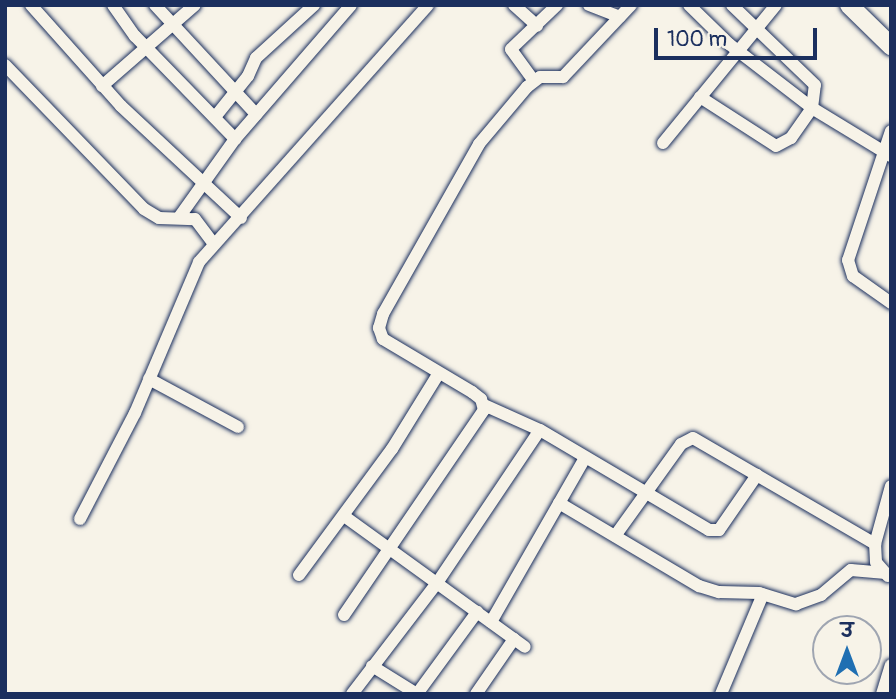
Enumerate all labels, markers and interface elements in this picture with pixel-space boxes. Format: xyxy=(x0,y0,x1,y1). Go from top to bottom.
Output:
scale bar xyxy=(658,14,821,58)
text: 100 m xyxy=(667,26,727,53)
north arrow xyxy=(812,615,882,685)
text: उ xyxy=(841,619,853,643)

